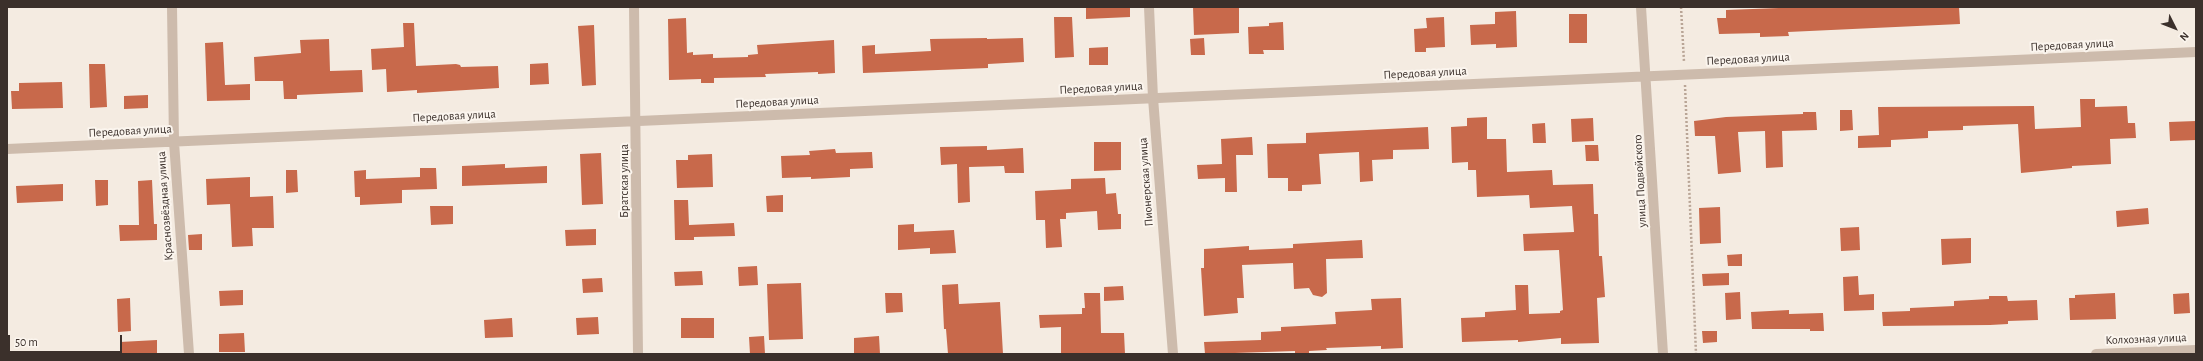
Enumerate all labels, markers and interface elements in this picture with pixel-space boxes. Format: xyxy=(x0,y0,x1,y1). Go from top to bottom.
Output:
north arrow xyxy=(2155,8,2195,48)
text: N xyxy=(2178,30,2191,43)
street label: Передовая улица xyxy=(2030,36,2114,54)
street label: Передовая улица xyxy=(1706,50,1790,68)
street label: Передовая улица xyxy=(1383,64,1467,82)
street label: Передовая улица xyxy=(1059,79,1143,97)
street label: Передовая улица xyxy=(735,93,819,111)
street label: Передовая улица xyxy=(412,107,496,125)
street label: Передовая улица xyxy=(88,122,172,140)
street label: улица Подвойского xyxy=(1630,134,1650,228)
street label: Пионерская улица xyxy=(1136,137,1156,227)
street label: Братская улица xyxy=(617,144,631,218)
street label: Краснозвёздная улица xyxy=(154,151,176,261)
scale bar xyxy=(10,327,124,353)
street label: Колхозная улица xyxy=(2105,330,2187,348)
text: 50 m xyxy=(15,336,38,348)

